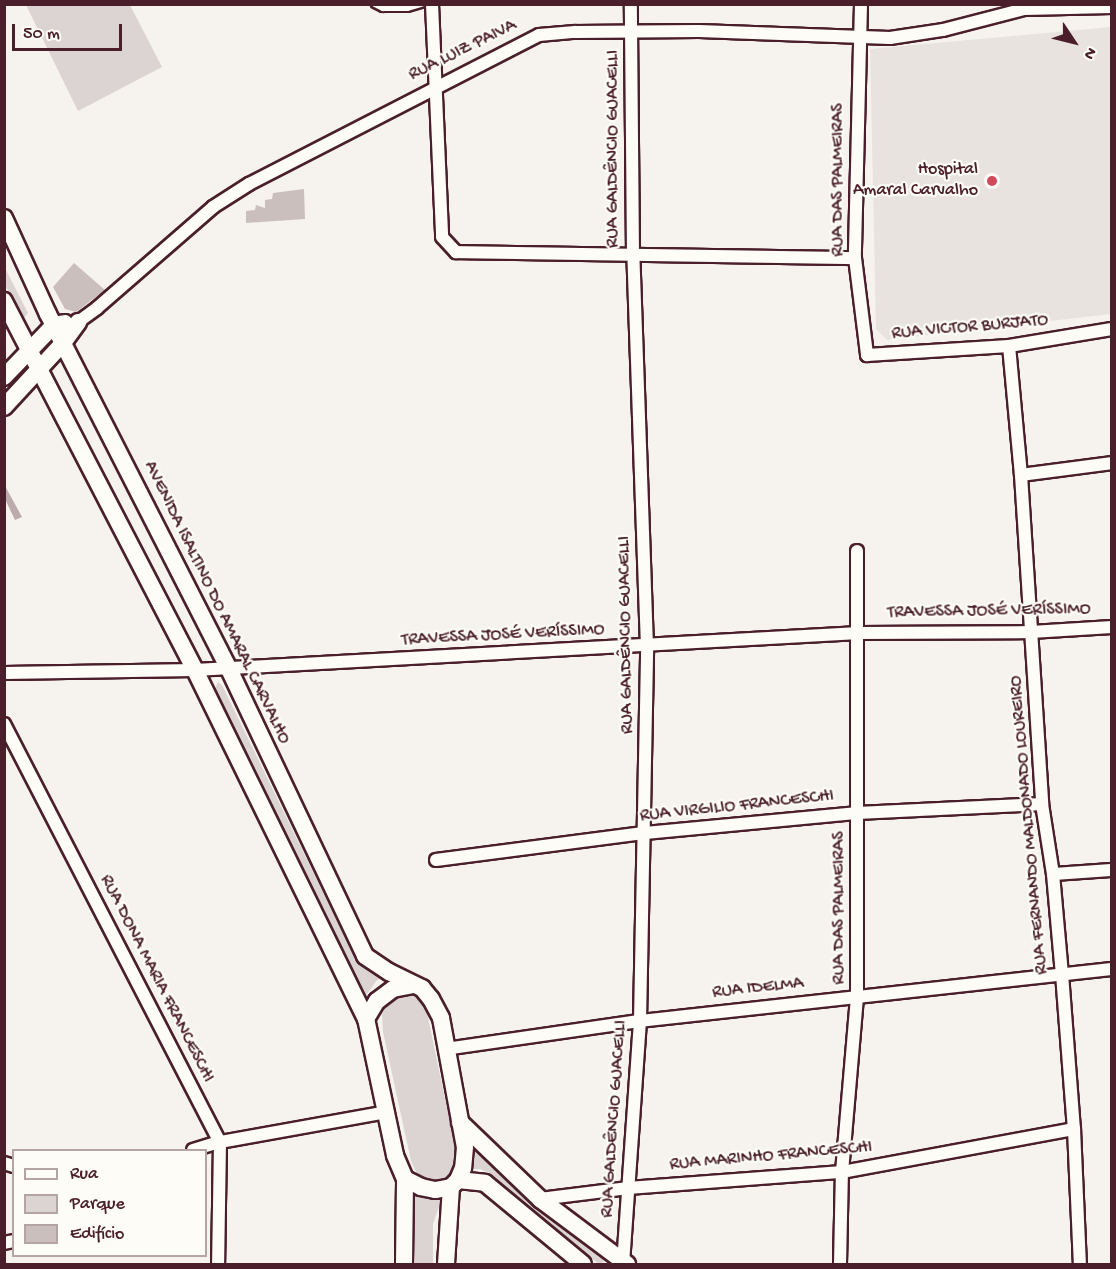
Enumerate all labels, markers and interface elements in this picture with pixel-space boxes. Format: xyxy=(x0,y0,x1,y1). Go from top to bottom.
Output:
scale bar xyxy=(15,12,124,50)
north arrow xyxy=(1044,12,1104,72)
street label: RUA LUIZ PAIVA xyxy=(406,16,520,86)
text: 50 m xyxy=(23,24,60,45)
text: N xyxy=(1078,43,1100,62)
street label: RUA GALDÊNCIO GUACELLI xyxy=(603,50,625,248)
street label: RUA DAS PALMEIRAS xyxy=(828,103,850,257)
place label: Hospital Amaral Carvalho xyxy=(853,160,978,202)
marker: Hospital Amaral Carvalho xyxy=(983,172,1001,190)
street label: RUA VICTOR BURJATO xyxy=(891,310,1049,346)
street label: AVENIDA ISALTINO DO AMARAL CARVALHO xyxy=(138,458,294,748)
street label: RUA GALDÊNCIO GUACELLI xyxy=(614,536,640,734)
street label: TRAVESSA JOSÉ VERÍSSIMO xyxy=(887,599,1091,625)
street label: TRAVESSA JOSÉ VERÍSSIMO xyxy=(401,620,605,652)
street label: RUA FERNANDO MALDONADO LOUREIRO xyxy=(1006,675,1054,975)
street label: RUA VIRGILIO FRANCESCHI xyxy=(639,786,835,828)
street label: RUA DAS PALMEIRAS xyxy=(829,831,851,985)
street label: RUA DONA MARIA FRANCESCHI xyxy=(94,871,218,1087)
street label: RUA IDELMA xyxy=(711,973,805,1005)
street label: RUA GALDÊNCIO GUACELLI xyxy=(597,1019,633,1219)
street label: RUA MARINHO FRANCESCHI xyxy=(669,1137,873,1177)
legend xyxy=(12,1149,207,1257)
text: Rua xyxy=(70,1164,98,1185)
text: Parque xyxy=(70,1194,125,1215)
text: Edifício xyxy=(70,1224,124,1245)

